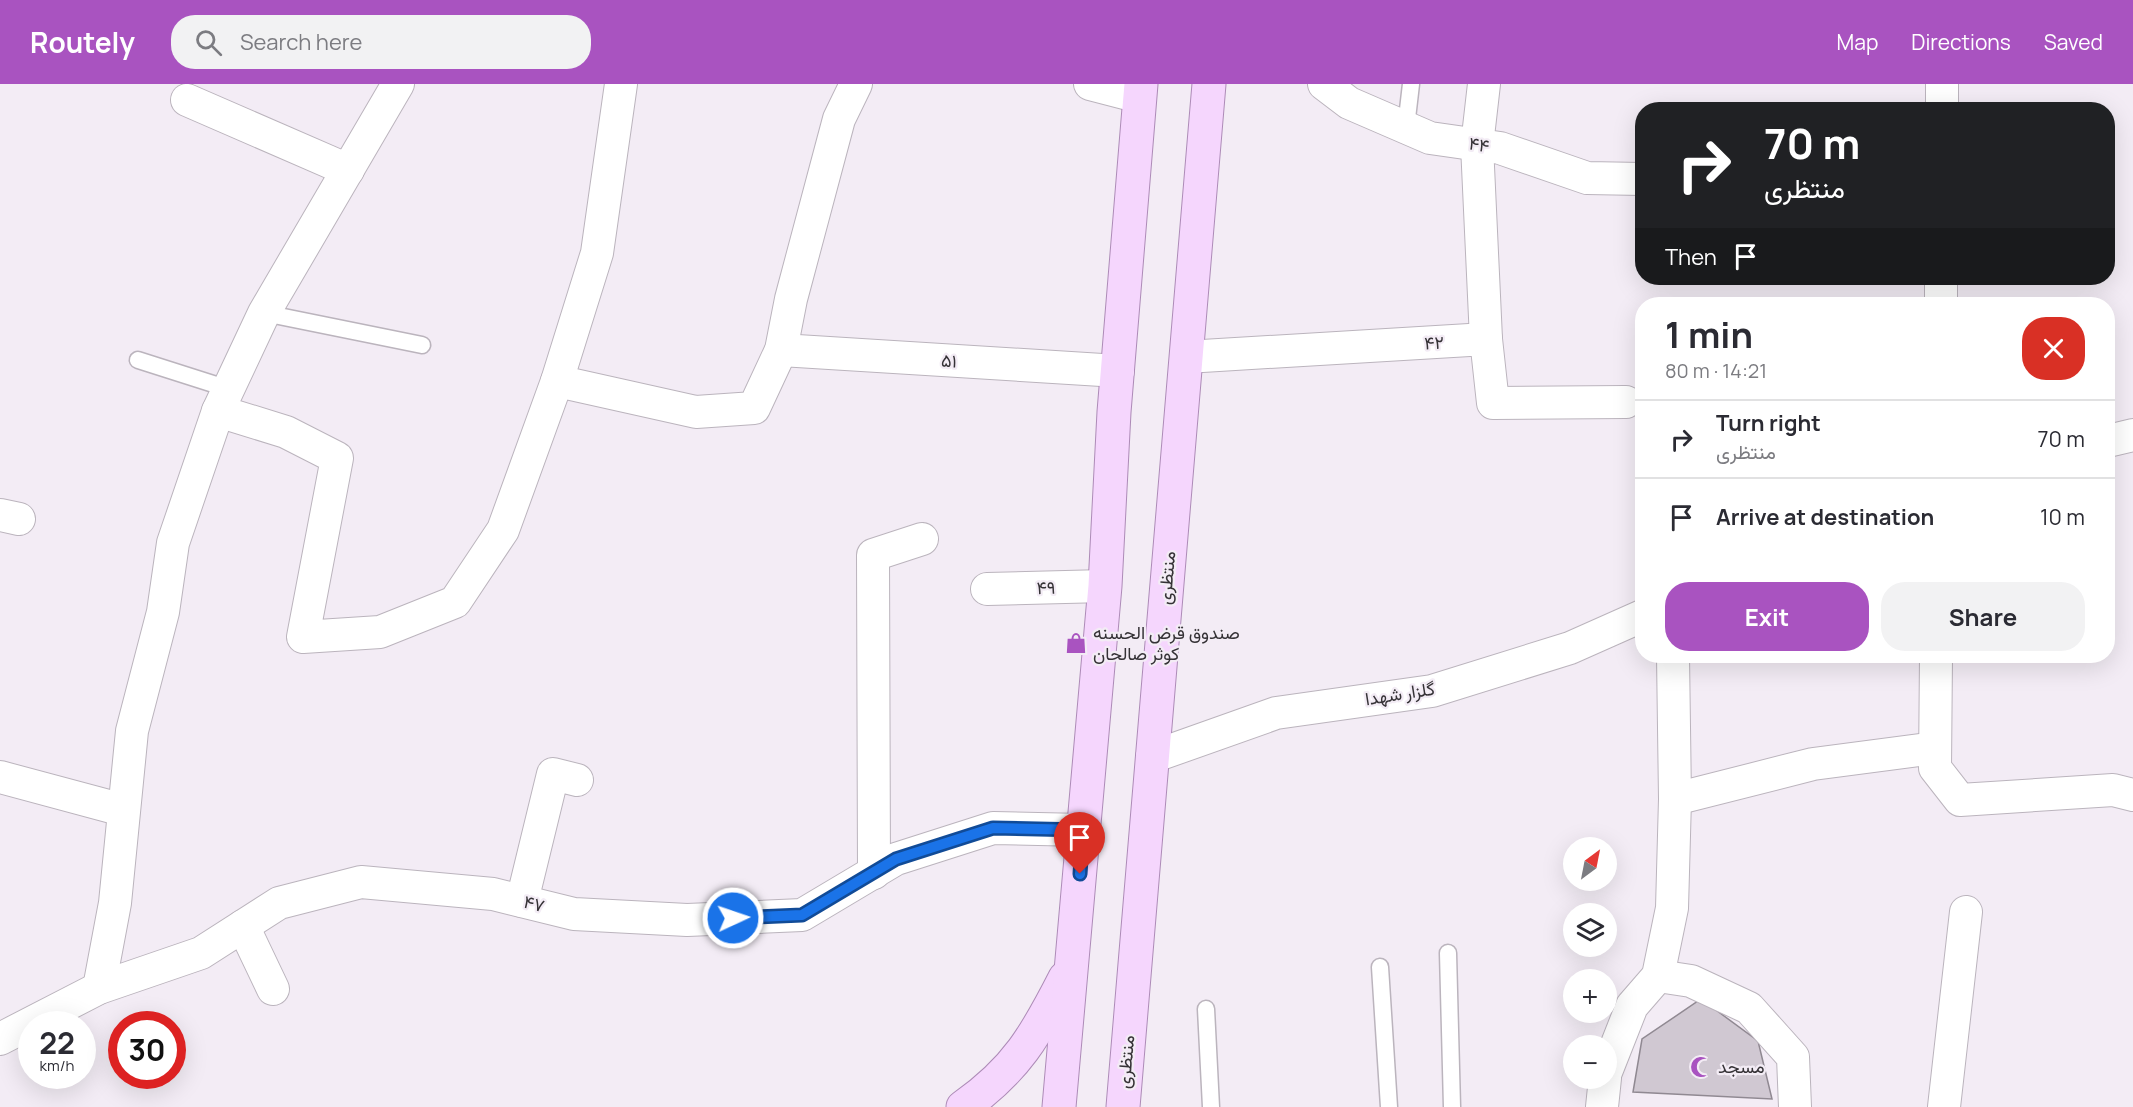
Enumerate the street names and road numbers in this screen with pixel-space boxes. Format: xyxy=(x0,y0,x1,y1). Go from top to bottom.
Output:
street label: ۴۴ xyxy=(1467,131,1491,157)
street label: ۴۲ xyxy=(1423,330,1444,355)
street label: ۵۱ xyxy=(940,347,958,373)
street label: منتظری xyxy=(1152,550,1180,606)
street label: ۴۹ xyxy=(1036,575,1056,599)
street label: گلزار شهدا xyxy=(1363,676,1436,710)
street label: ۴۷ xyxy=(521,889,547,917)
street label: منتظری xyxy=(1111,1034,1139,1090)

